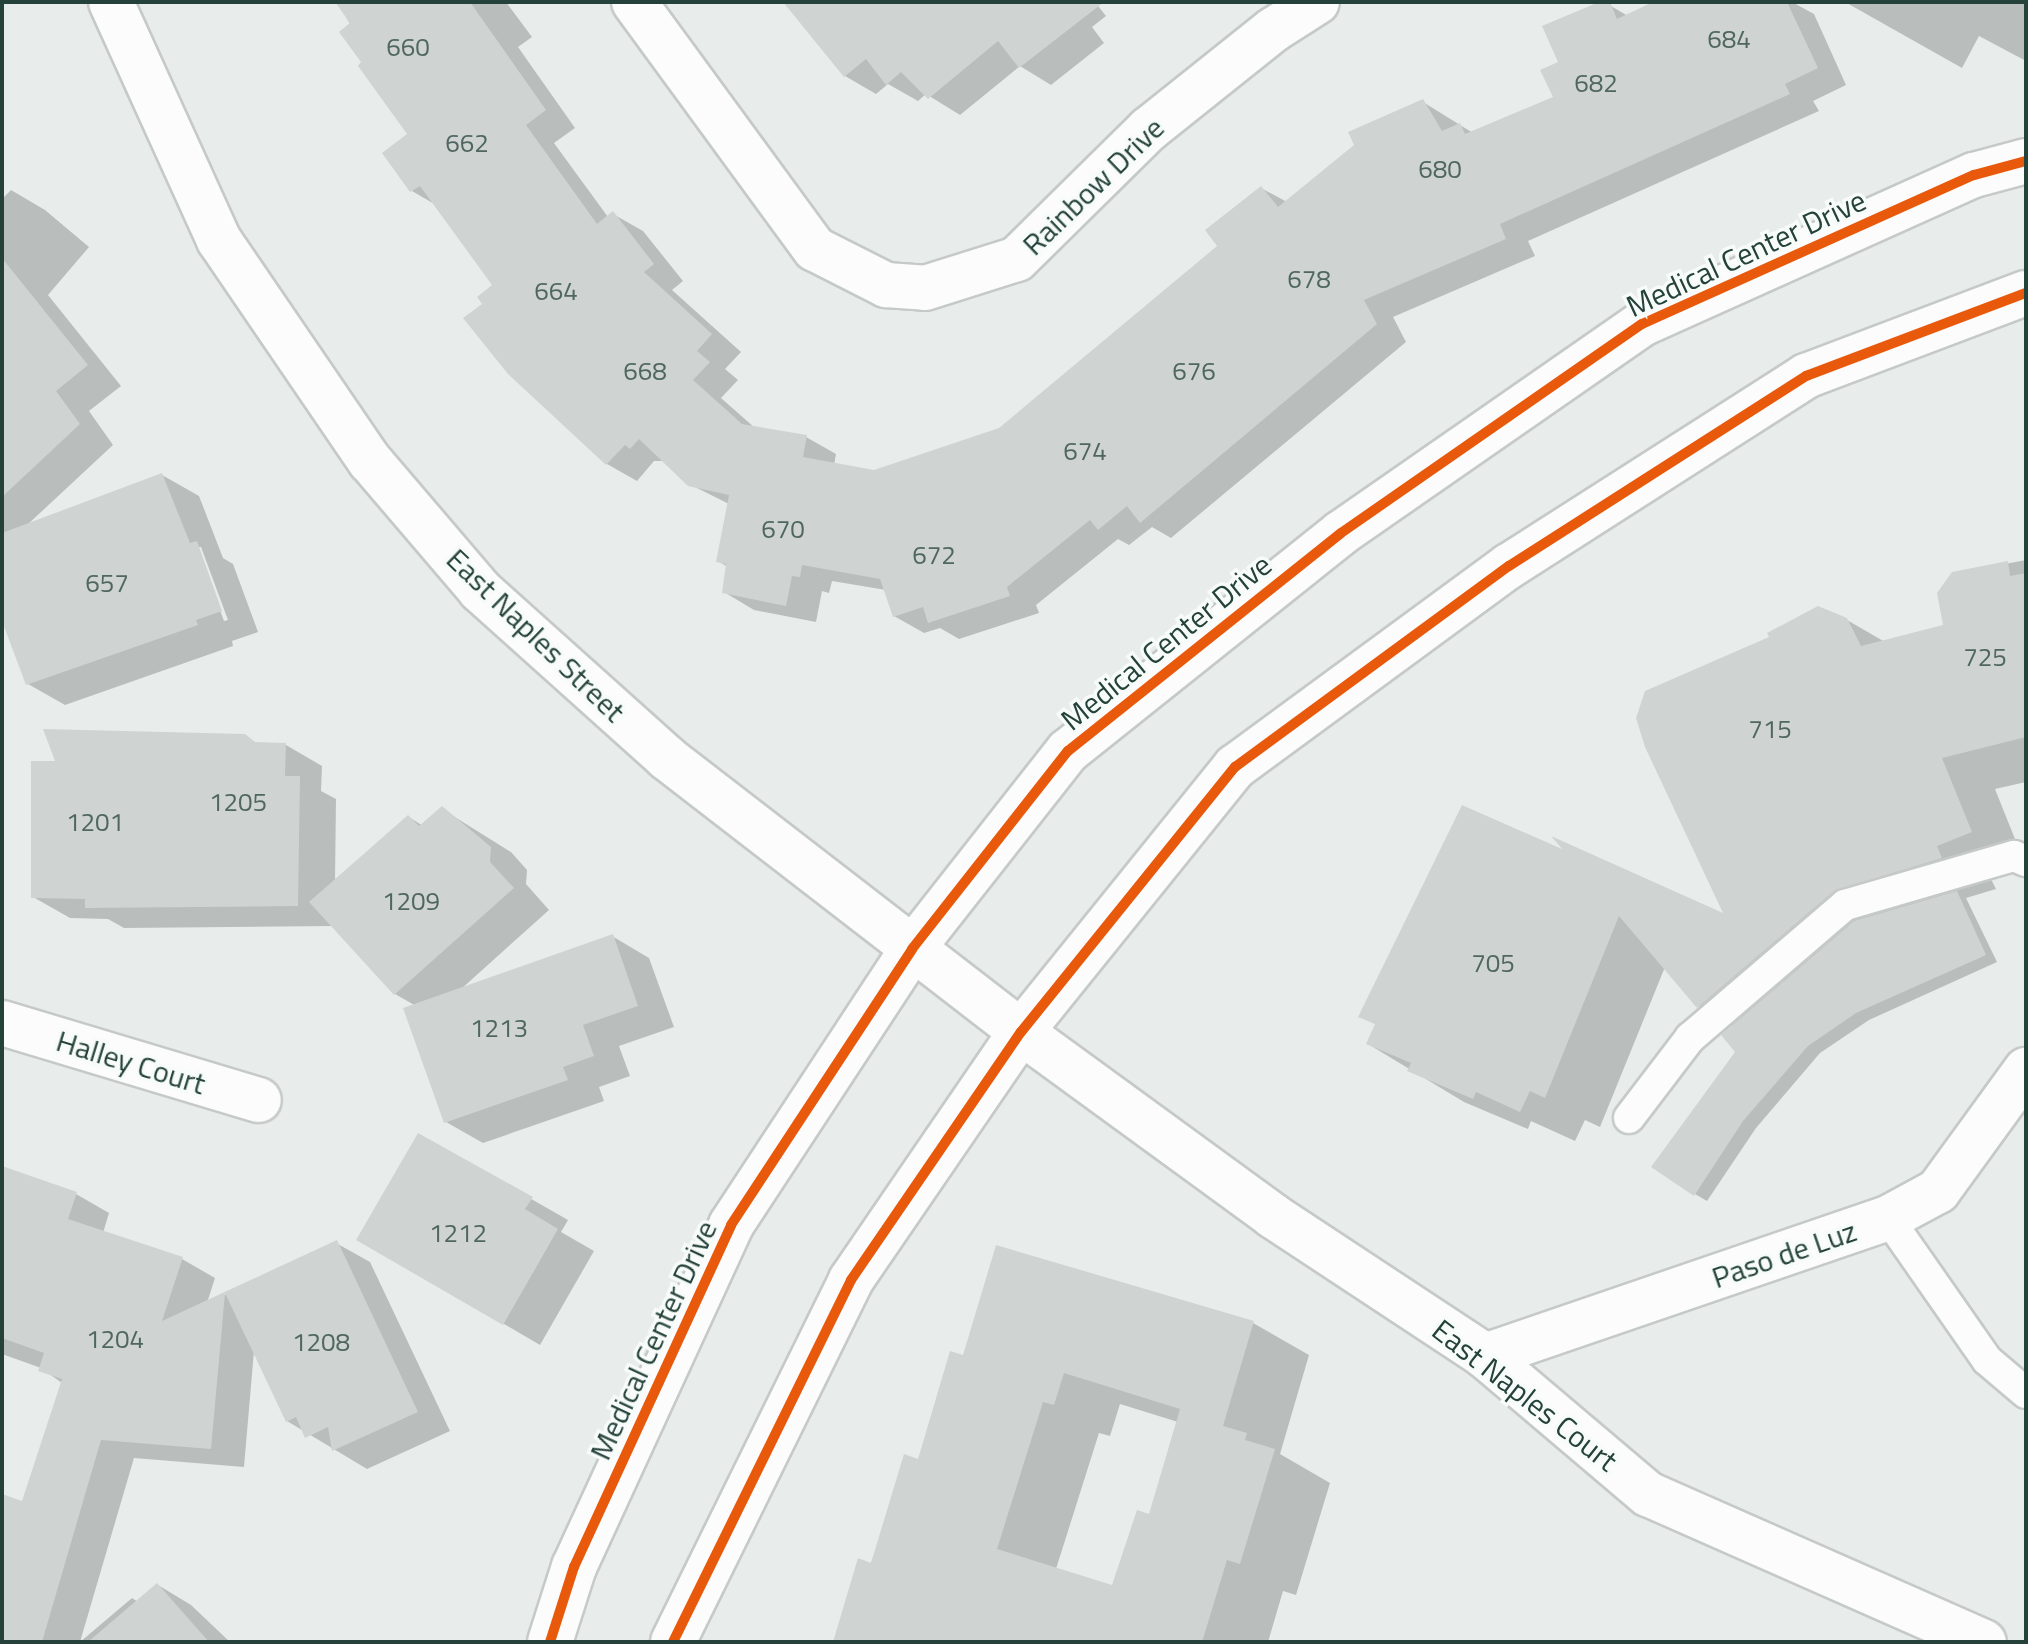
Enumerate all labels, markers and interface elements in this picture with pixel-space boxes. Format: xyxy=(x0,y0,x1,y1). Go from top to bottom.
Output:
house number: 684 xyxy=(1707,23,1751,55)
house number: 660 xyxy=(386,31,430,63)
house number: 682 xyxy=(1574,67,1618,99)
street label: Rainbow Drive xyxy=(1015,110,1171,262)
house number: 662 xyxy=(445,127,489,159)
house number: 680 xyxy=(1418,153,1462,185)
street label: Medical Center Drive xyxy=(1621,182,1871,324)
house number: 678 xyxy=(1287,263,1331,295)
house number: 664 xyxy=(534,275,578,307)
house number: 668 xyxy=(623,355,667,387)
house number: 676 xyxy=(1172,355,1216,387)
house number: 674 xyxy=(1063,435,1107,467)
house number: 670 xyxy=(761,513,805,545)
house number: 672 xyxy=(912,539,956,571)
street label: East Naples Street xyxy=(439,541,633,729)
street label: Medical Center Drive xyxy=(1054,546,1278,738)
house number: 657 xyxy=(85,567,129,599)
house number: 725 xyxy=(1963,641,2007,673)
house number: 715 xyxy=(1748,713,1792,745)
house number: 1205 xyxy=(209,786,267,818)
house number: 1201 xyxy=(66,806,124,838)
house number: 1209 xyxy=(382,885,440,917)
house number: 705 xyxy=(1471,947,1515,979)
house number: 1213 xyxy=(470,1012,528,1044)
street label: Halley Court xyxy=(52,1022,210,1102)
street label: Paso de Luz xyxy=(1707,1212,1861,1296)
street label: Medical Center Drive xyxy=(582,1215,724,1465)
house number: 1212 xyxy=(429,1217,487,1249)
street label: East Naples Court xyxy=(1425,1312,1625,1478)
house number: 1204 xyxy=(86,1323,144,1355)
house number: 1208 xyxy=(292,1326,350,1358)

